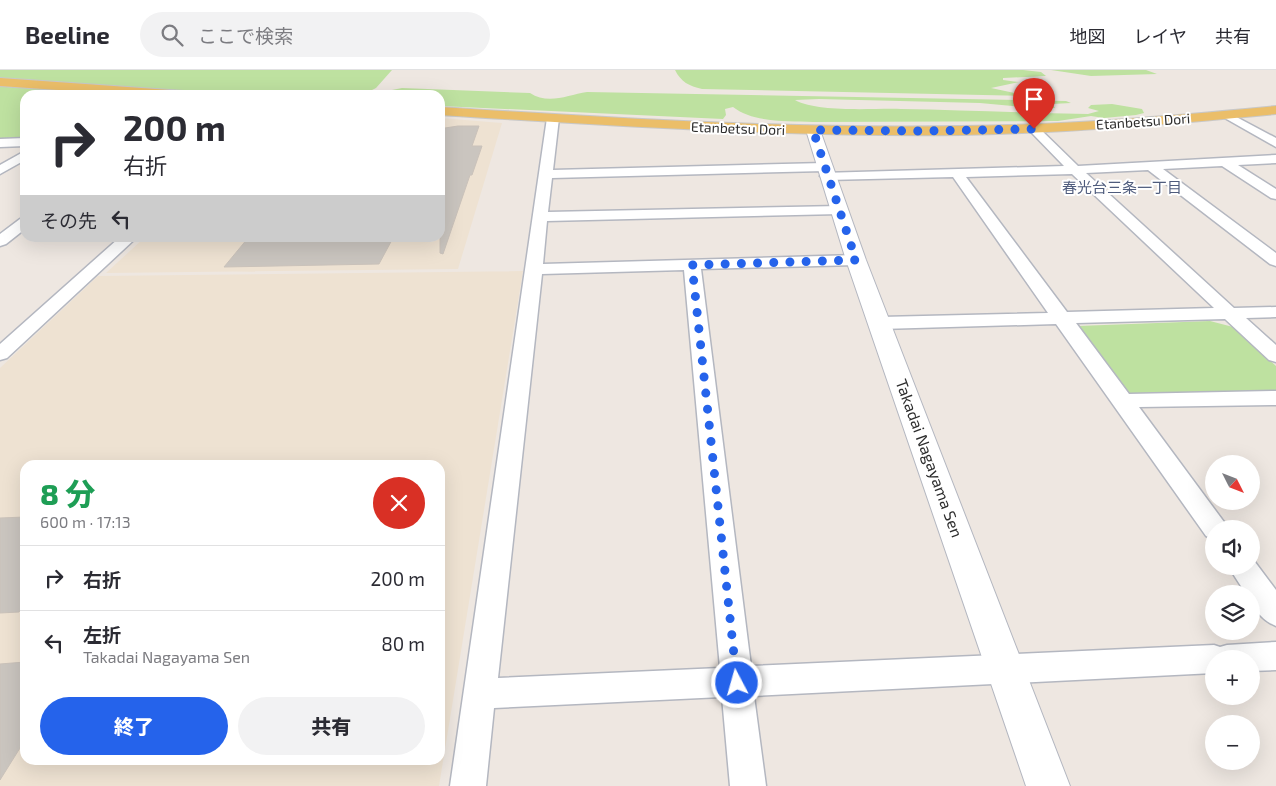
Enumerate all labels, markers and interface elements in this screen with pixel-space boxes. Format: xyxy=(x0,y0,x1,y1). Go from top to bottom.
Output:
search box xyxy=(140,12,490,57)
text: Beeline xyxy=(25,20,110,49)
icon: search xyxy=(158,21,186,49)
text: ここで検索 xyxy=(198,24,293,47)
text: 地図 xyxy=(1070,25,1106,47)
text: レイヤ xyxy=(1134,25,1187,47)
text: 共有 xyxy=(1215,25,1251,47)
pin xyxy=(1013,78,1055,129)
icon: arrive xyxy=(1020,85,1048,113)
text: 200 m xyxy=(123,106,226,148)
street label: Etanbetsu Dori xyxy=(1095,109,1191,133)
icon: right xyxy=(40,110,105,175)
street label: Etanbetsu Dori xyxy=(691,118,785,138)
text: 右折 xyxy=(123,152,167,178)
district label: 春光台三条一丁目 xyxy=(1062,178,1182,196)
icon: left xyxy=(107,205,135,233)
text: その先 xyxy=(40,209,97,232)
street label: Takadai Nagayama Sen xyxy=(892,376,968,540)
north arrow xyxy=(1205,455,1260,510)
map controls xyxy=(1205,455,1260,770)
text: 8 分 xyxy=(40,475,95,511)
button: close xyxy=(373,477,425,529)
text: 600 m · 17:13 xyxy=(40,512,131,531)
button: sound xyxy=(1205,520,1260,575)
icon: right xyxy=(40,564,68,592)
text: 200 m xyxy=(371,567,425,590)
text: 右折 xyxy=(83,568,121,591)
button: layers xyxy=(1205,585,1260,640)
text: 左折 xyxy=(83,623,121,646)
icon: left xyxy=(40,629,68,657)
text: 80 m xyxy=(381,632,425,655)
text: Takadai Nagayama Sen xyxy=(83,647,250,666)
button: + xyxy=(1205,650,1260,705)
position arrow xyxy=(710,656,762,708)
button: 終了 xyxy=(40,697,228,755)
button: 共有 xyxy=(238,697,425,755)
button: − xyxy=(1205,715,1260,770)

